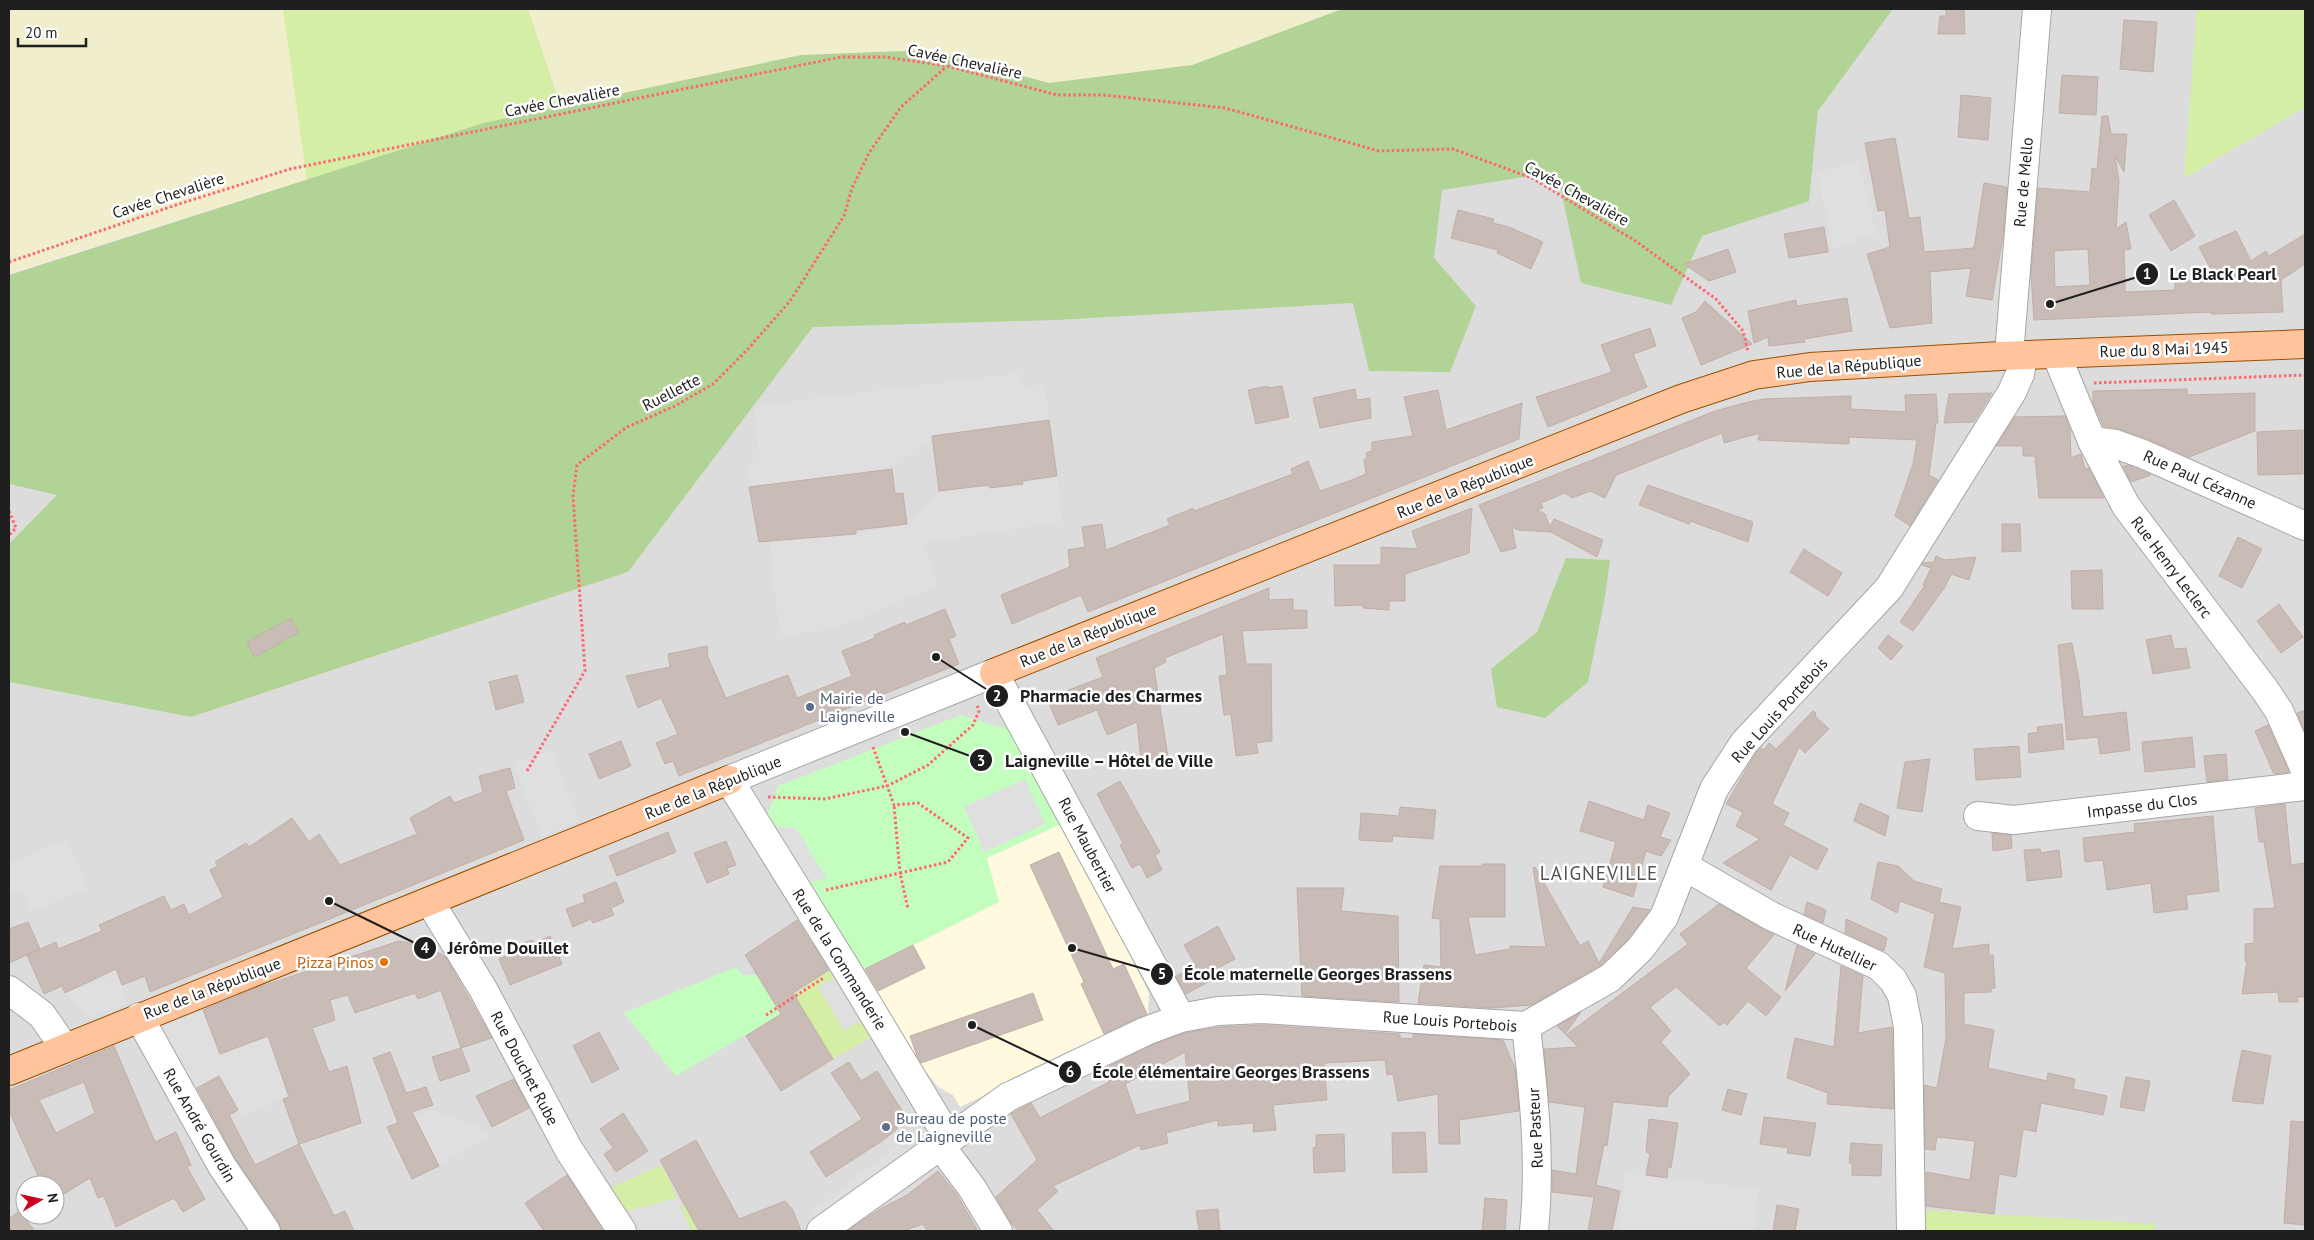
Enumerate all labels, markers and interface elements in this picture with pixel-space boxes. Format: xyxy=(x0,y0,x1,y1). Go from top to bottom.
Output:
scale bar xyxy=(18,15,85,47)
text: 20 m xyxy=(25,23,58,42)
street label: Cavée Chevalière xyxy=(906,39,1024,83)
street label: Cavée Chevalière xyxy=(503,79,621,121)
street label: Rue de Mello xyxy=(2009,136,2037,228)
street label: Cavée Chevalière xyxy=(1521,156,1633,230)
street label: Cavée Chevalière xyxy=(109,167,227,223)
callout: Le Black Pearl xyxy=(2134,258,2287,291)
text: Le Black Pearl xyxy=(2169,262,2277,285)
text: 1 xyxy=(2143,264,2151,283)
street label: Rue du 8 Mai 1945 xyxy=(2099,337,2229,361)
street label: Rue de la République xyxy=(1776,350,1922,382)
street label: Ruellette xyxy=(639,369,703,415)
street label: Rue Paul Cézanne xyxy=(2140,445,2260,513)
street label: Rue de la République xyxy=(1394,449,1536,523)
street label: Rue Henry Leclerc xyxy=(2127,512,2217,622)
street label: Rue de la République xyxy=(1017,598,1159,672)
street label: Rue Louis Portebois xyxy=(1727,653,1832,767)
callout: Pharmacie des Charmes xyxy=(985,679,1212,712)
text: Pharmacie des Charmes xyxy=(1020,684,1203,707)
text: 2 xyxy=(993,686,1001,705)
place label: Mairie de Laigneville xyxy=(820,688,895,726)
marker: Mairie de Laigneville xyxy=(804,701,816,713)
callout: Laigneville – Hôtel de Ville xyxy=(968,744,1224,777)
text: Laigneville – Hôtel de Ville xyxy=(1005,749,1213,772)
street label: Rue de la République xyxy=(642,750,784,824)
text: 3 xyxy=(977,751,985,770)
street label: Impasse du Clos xyxy=(2086,788,2198,822)
street label: Rue Maubertier xyxy=(1054,794,1122,897)
district label: LAIGNEVILLE xyxy=(1540,861,1658,885)
street label: Rue de la Commanderie xyxy=(788,885,892,1033)
street label: Rue Hutellier xyxy=(1790,919,1881,975)
callout: Jérôme Douillet xyxy=(412,931,578,964)
text: Jérôme Douillet xyxy=(446,936,569,959)
text: 4 xyxy=(421,938,430,957)
place label: Pizza Pinos xyxy=(297,952,374,972)
street label: Rue de la République xyxy=(141,953,283,1023)
marker: Pizza Pinos xyxy=(378,956,390,968)
callout: École maternelle Georges Brassens xyxy=(1149,957,1463,990)
text: École maternelle Georges Brassens xyxy=(1184,962,1452,985)
text: 5 xyxy=(1158,964,1166,983)
street label: Rue Louis Portebois xyxy=(1382,1006,1518,1036)
street label: Rue Douchet Rube xyxy=(486,1007,564,1129)
callout: École élémentaire Georges Brassens xyxy=(1057,1055,1380,1088)
text: École élémentaire Georges Brassens xyxy=(1093,1060,1370,1083)
text: 6 xyxy=(1066,1062,1074,1081)
street label: Rue André Gourdin xyxy=(159,1064,241,1186)
street label: Rue Pasteur xyxy=(1523,1087,1547,1169)
place label: Bureau de poste de Laigneville xyxy=(896,1108,1007,1146)
marker: Bureau de poste de Laigneville xyxy=(880,1121,892,1133)
north arrow xyxy=(15,1175,65,1225)
text: N xyxy=(43,1192,62,1204)

